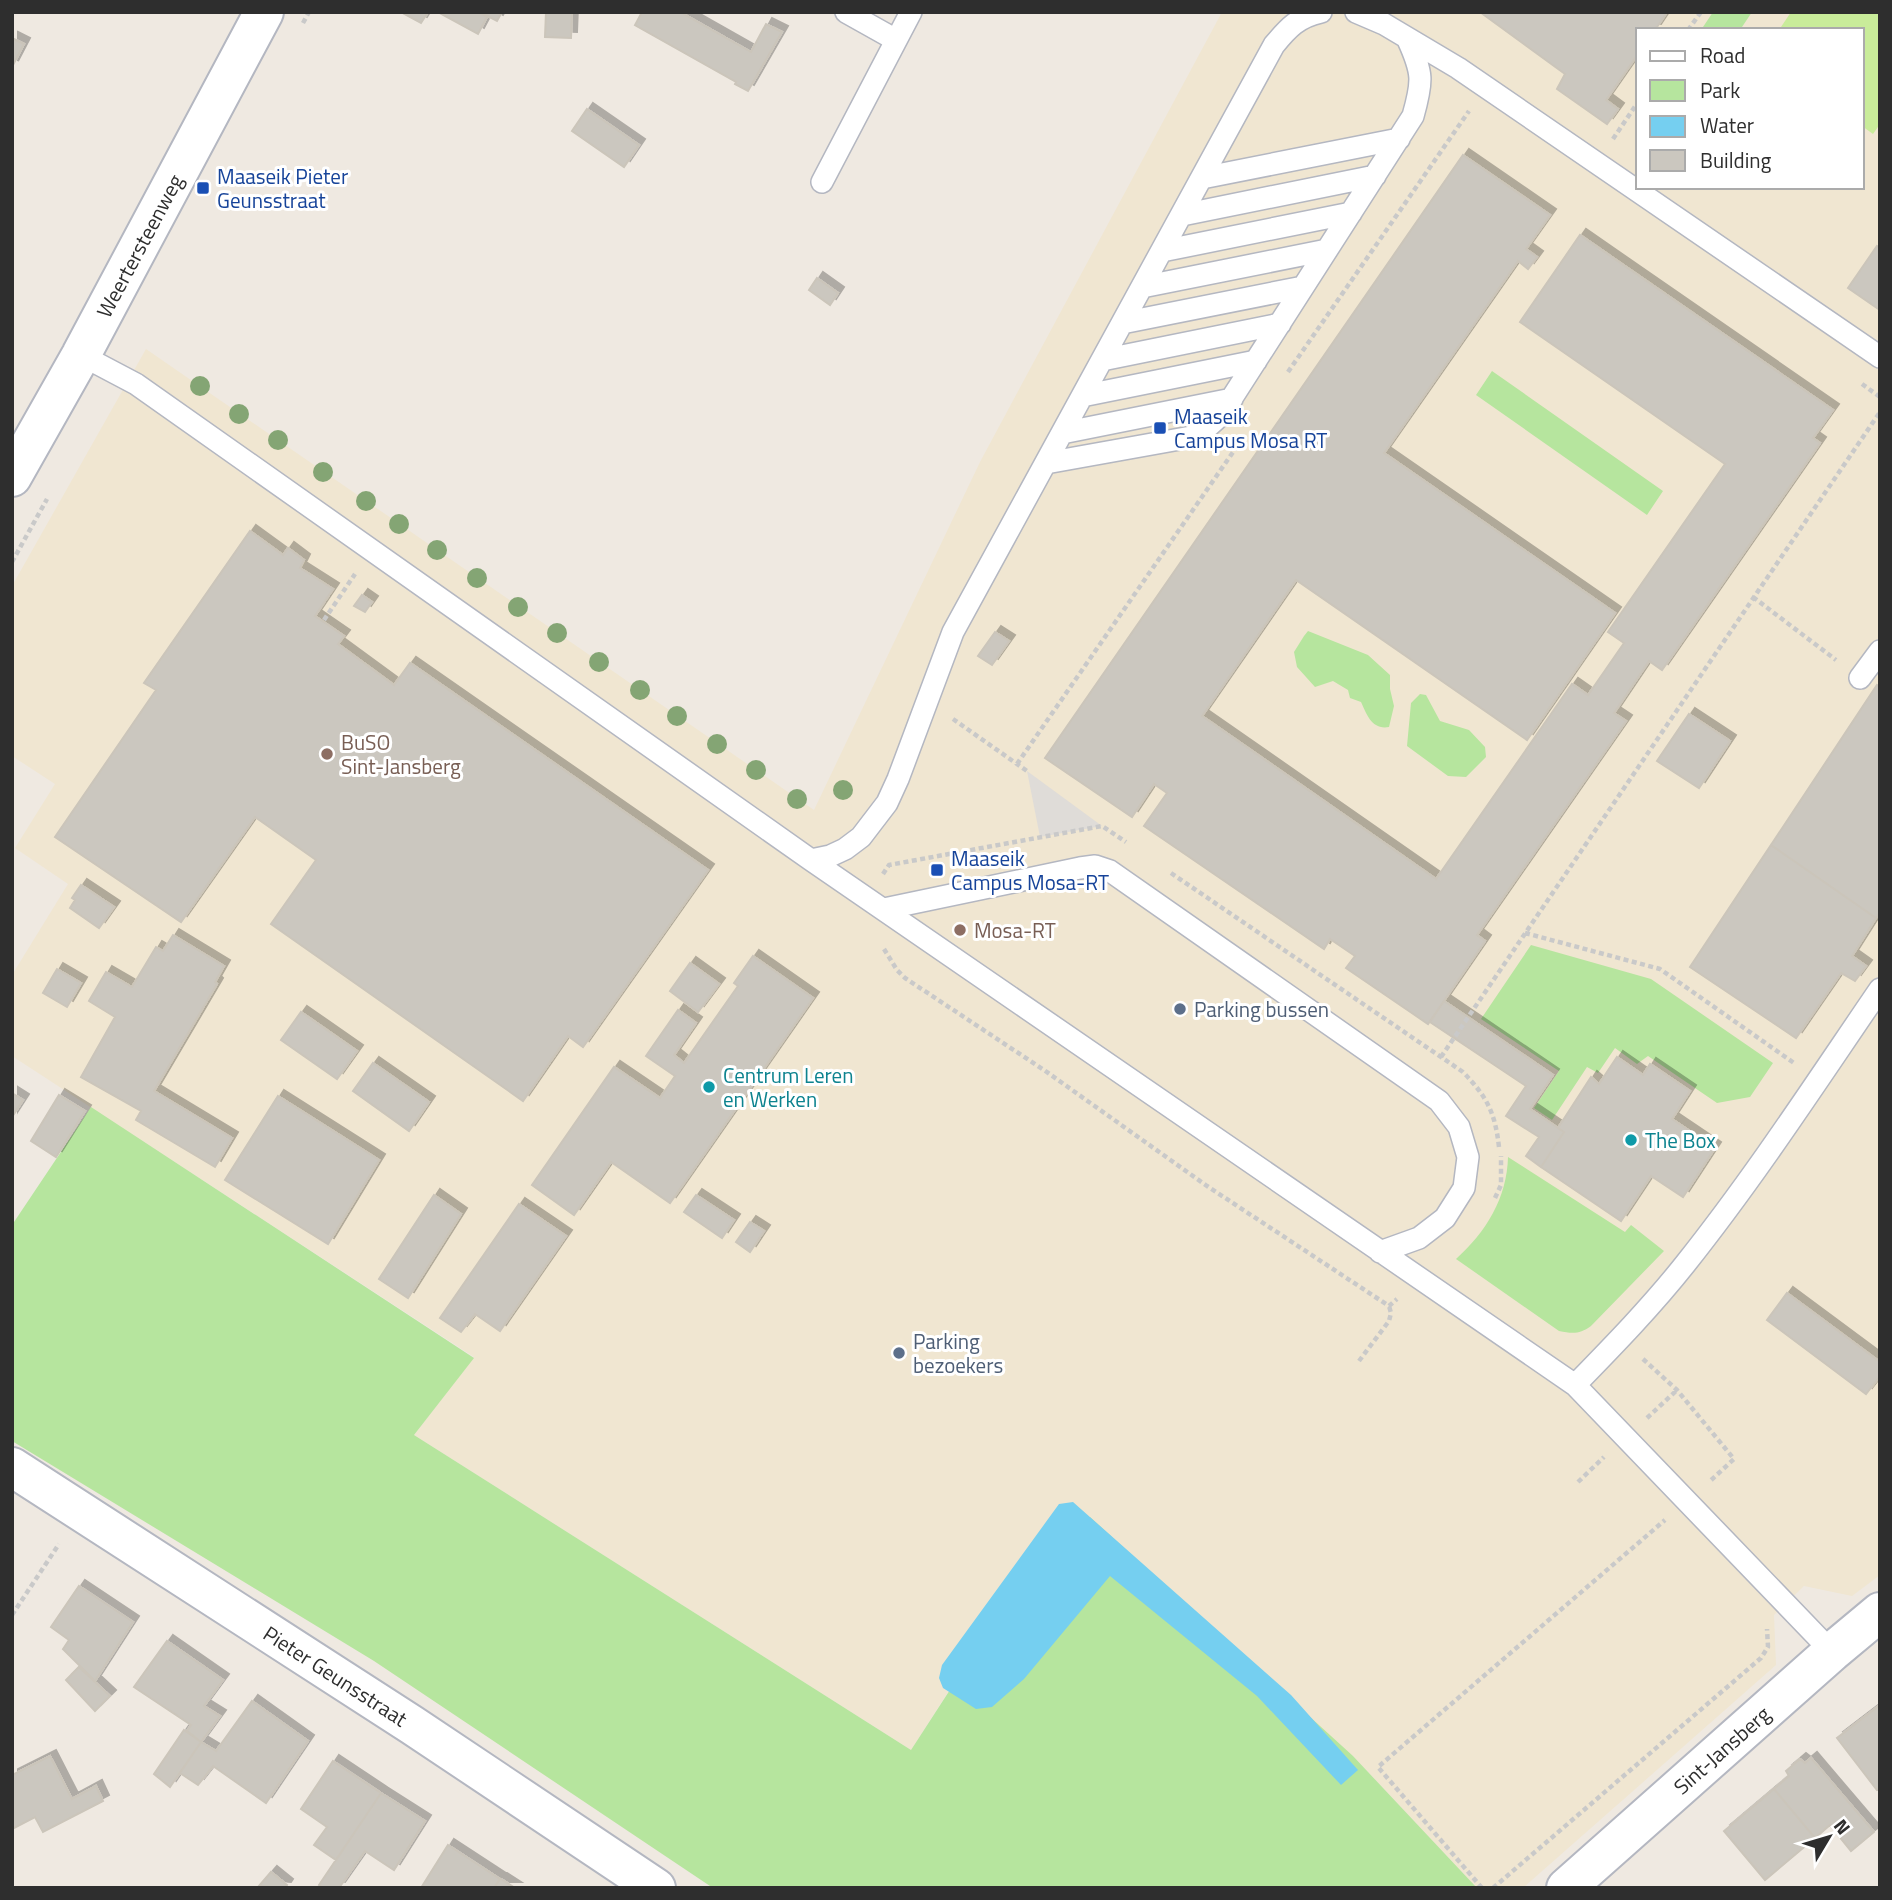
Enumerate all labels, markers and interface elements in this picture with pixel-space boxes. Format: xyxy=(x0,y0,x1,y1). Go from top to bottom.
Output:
legend xyxy=(1636,28,1864,189)
text: Road xyxy=(1700,39,1745,71)
text: Park xyxy=(1700,74,1740,106)
text: Water xyxy=(1700,109,1754,141)
text: Building xyxy=(1700,144,1772,176)
place label: Maaseik Pieter Geunsstraat xyxy=(217,160,348,216)
street label: Weertersteenweg xyxy=(88,168,191,323)
marker: Maaseik Pieter Geunsstraat xyxy=(195,180,211,196)
place label: Maaseik Campus Mosa RT xyxy=(1174,400,1327,456)
marker: Maaseik Campus Mosa RT xyxy=(1152,420,1168,436)
place label: BuSO Sint-Jansberg xyxy=(341,726,461,782)
marker: BuSO Sint-Jansberg xyxy=(319,746,335,762)
place label: Maaseik Campus Mosa-RT xyxy=(951,842,1109,898)
marker: Maaseik Campus Mosa-RT xyxy=(929,862,945,878)
place label: Mosa-RT xyxy=(974,914,1056,946)
marker: Mosa-RT xyxy=(952,922,968,938)
place label: Parking bussen xyxy=(1194,993,1329,1025)
marker: Parking bussen xyxy=(1172,1001,1188,1017)
place label: Centrum Leren en Werken xyxy=(723,1059,854,1115)
marker: Centrum Leren en Werken xyxy=(701,1079,717,1095)
place label: The Box xyxy=(1645,1124,1716,1156)
marker: The Box xyxy=(1623,1132,1639,1148)
place label: Parking bezoekers xyxy=(913,1325,1003,1381)
marker: Parking bezoekers xyxy=(891,1345,907,1361)
street label: Pieter Geunsstraat xyxy=(257,1617,415,1734)
street label: Sint-Jansberg xyxy=(1666,1698,1777,1802)
north arrow xyxy=(1794,1802,1864,1872)
text: N xyxy=(1827,1812,1858,1840)

